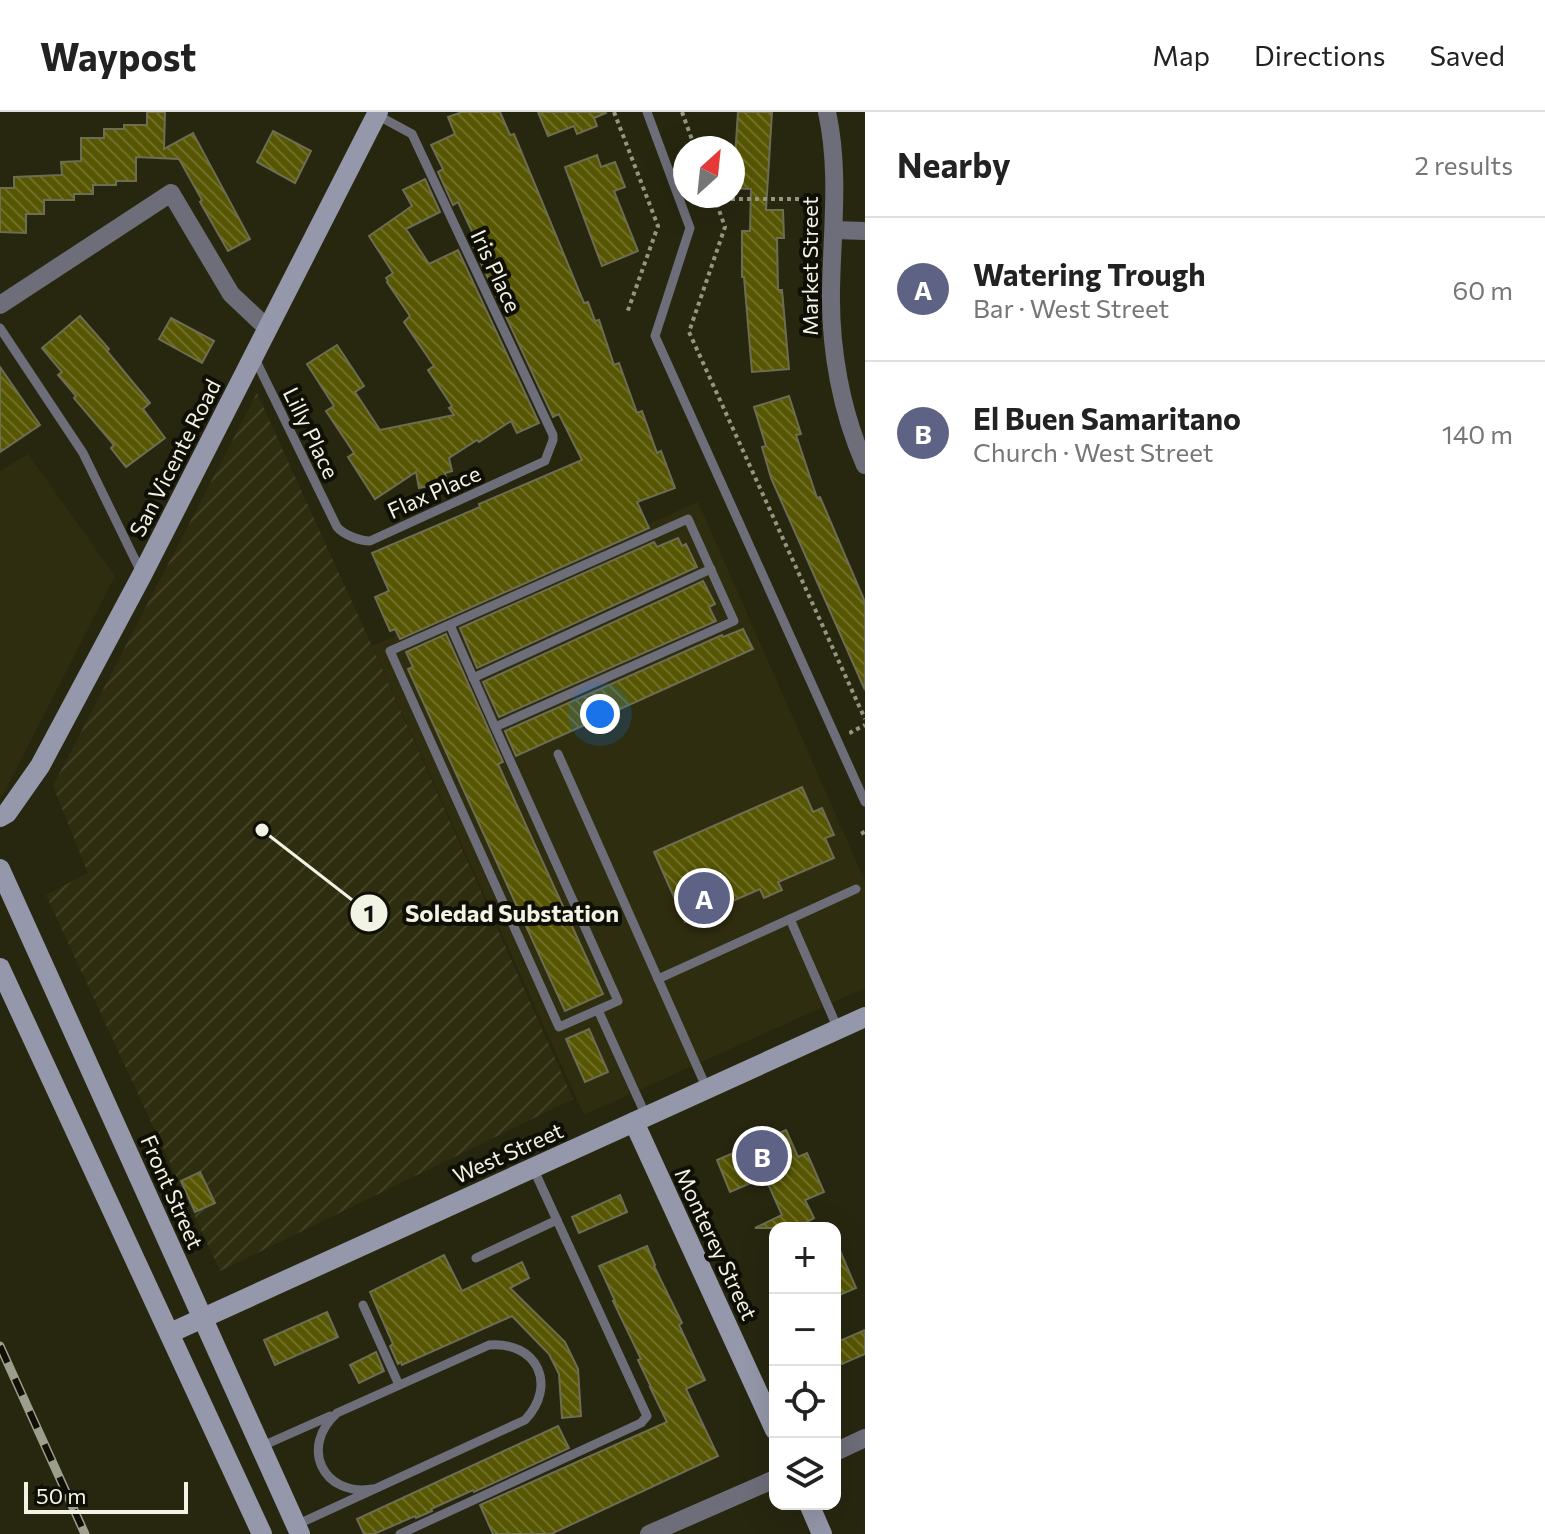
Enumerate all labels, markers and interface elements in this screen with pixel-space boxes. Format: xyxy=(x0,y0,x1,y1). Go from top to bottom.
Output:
text: Waypost xyxy=(40,32,196,79)
text: Map xyxy=(1152,38,1210,72)
text: Directions xyxy=(1254,38,1385,72)
text: Saved xyxy=(1429,38,1505,72)
north arrow xyxy=(673,136,745,208)
text: Nearby xyxy=(897,143,1011,185)
text: 2 results xyxy=(1415,149,1513,180)
street label: Market Street xyxy=(796,196,823,336)
street label: Iris Place xyxy=(466,225,527,316)
text: Watering Trough xyxy=(973,255,1206,292)
text: A xyxy=(914,274,932,305)
text: 60 m xyxy=(1453,274,1513,305)
text: Bar · West Street xyxy=(973,292,1169,323)
street label: San Vicente Road xyxy=(123,375,226,541)
street label: Lilly Place xyxy=(278,383,345,483)
text: El Buen Samaritano xyxy=(973,399,1241,436)
text: B xyxy=(914,418,932,449)
text: 140 m xyxy=(1442,418,1513,449)
text: Church · West Street xyxy=(973,436,1213,467)
street label: Flax Place xyxy=(383,459,485,524)
your location xyxy=(580,694,620,734)
pin: A xyxy=(678,868,730,928)
callout: Soledad Substation xyxy=(349,889,636,937)
text: 1 xyxy=(364,898,374,927)
text: Soledad Substation xyxy=(405,898,619,927)
street label: West Street xyxy=(448,1116,567,1189)
pin: B xyxy=(736,1126,788,1186)
street label: Front Street xyxy=(135,1131,210,1253)
street label: Monterey Street xyxy=(669,1163,763,1324)
map controls xyxy=(769,1222,841,1510)
button: + xyxy=(769,1222,841,1294)
button: − xyxy=(769,1294,841,1366)
button: locate xyxy=(769,1366,841,1438)
button: layers xyxy=(769,1438,841,1510)
scale bar xyxy=(24,1478,188,1514)
text: 50 m xyxy=(36,1482,86,1509)

